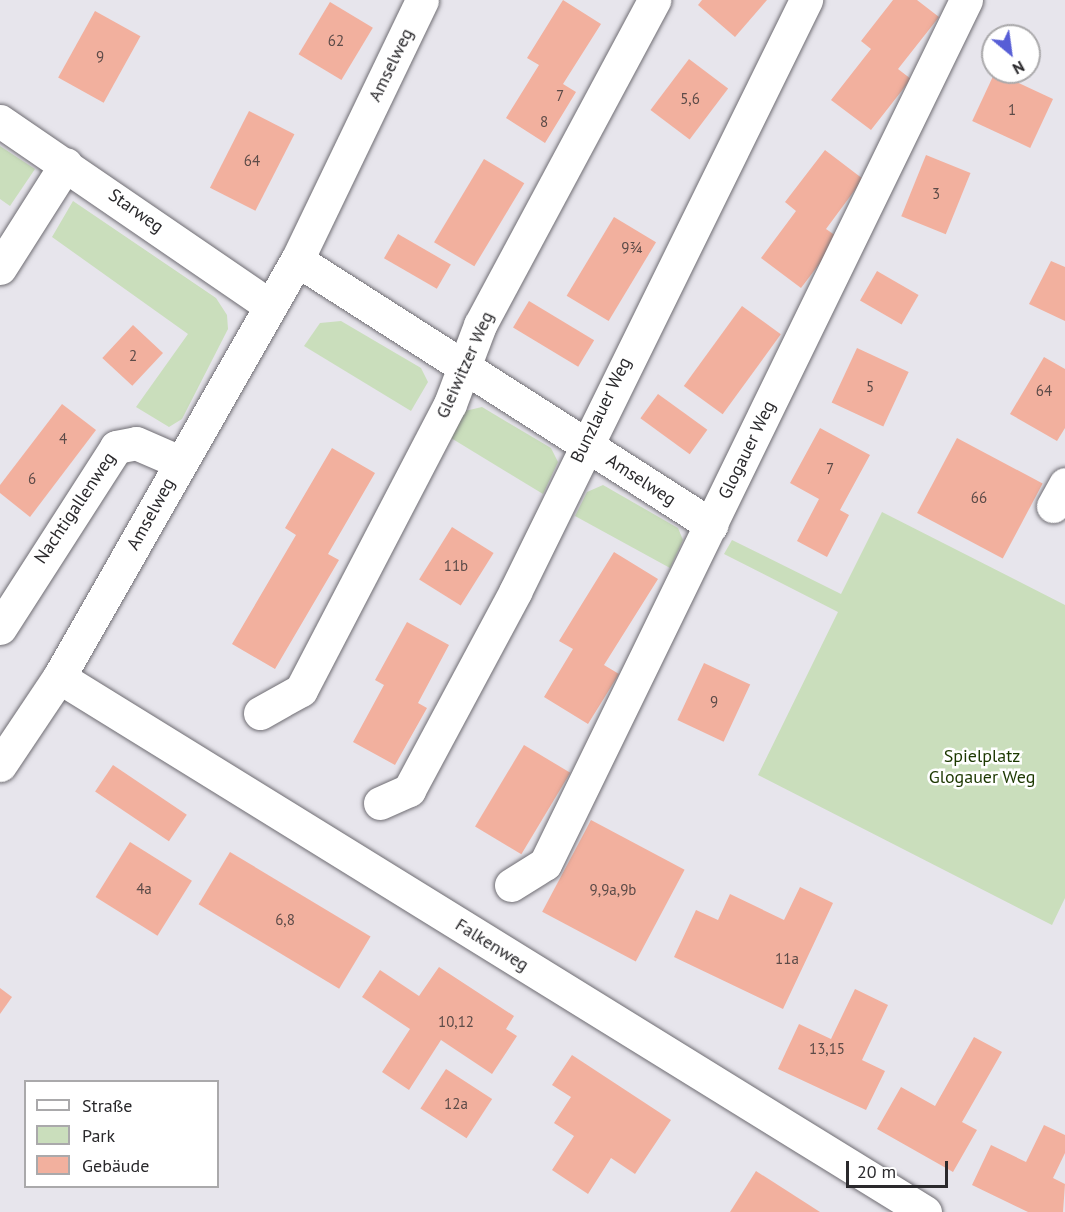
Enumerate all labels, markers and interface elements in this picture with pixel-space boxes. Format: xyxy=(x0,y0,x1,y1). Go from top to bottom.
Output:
north arrow xyxy=(981,24,1041,84)
street label: Amselweg xyxy=(364,25,418,105)
house number: 62 xyxy=(328,32,344,50)
house number: 9 xyxy=(96,48,104,66)
text: N xyxy=(1009,57,1028,79)
house number: 7 xyxy=(556,87,564,105)
house number: 5,6 xyxy=(680,90,700,108)
house number: 1 xyxy=(1008,101,1016,119)
house number: 8 xyxy=(540,113,548,131)
house number: 64 xyxy=(244,152,260,170)
street label: Starweg xyxy=(104,184,168,238)
house number: 3 xyxy=(932,185,940,203)
house number: 9¾ xyxy=(621,239,643,257)
street label: Gleiwitzer Weg xyxy=(432,308,498,422)
house number: 2 xyxy=(129,347,137,365)
street label: Bunzlauer Weg xyxy=(566,354,636,466)
house number: 5 xyxy=(866,378,874,396)
house number: 64 xyxy=(1036,382,1052,400)
street label: Glogauer Weg xyxy=(714,397,780,503)
house number: 4 xyxy=(59,430,67,448)
street label: Nachtigallenweg xyxy=(30,448,120,568)
street label: Amselweg xyxy=(602,449,680,511)
house number: 7 xyxy=(826,460,834,478)
house number: 6 xyxy=(28,470,36,488)
street label: Amselweg xyxy=(122,474,180,554)
house number: 66 xyxy=(971,489,987,507)
house number: 11b xyxy=(444,557,468,575)
house number: 9 xyxy=(710,693,718,711)
park label: Spielplatz Glogauer Weg xyxy=(928,746,1036,789)
house number: 4a xyxy=(136,880,152,898)
house number: 9,9a,9b xyxy=(590,881,636,899)
house number: 6,8 xyxy=(275,911,295,929)
street label: Falkenweg xyxy=(451,914,533,976)
house number: 11a xyxy=(775,950,799,968)
house number: 10,12 xyxy=(438,1013,474,1031)
house number: 13,15 xyxy=(809,1040,845,1058)
legend xyxy=(24,1080,219,1188)
text: Straße xyxy=(82,1094,133,1117)
house number: 12a xyxy=(444,1095,468,1113)
text: Park xyxy=(82,1124,115,1147)
scale bar xyxy=(849,1149,951,1187)
text: Gebäude xyxy=(82,1154,149,1177)
text: 20 m xyxy=(857,1160,896,1183)

